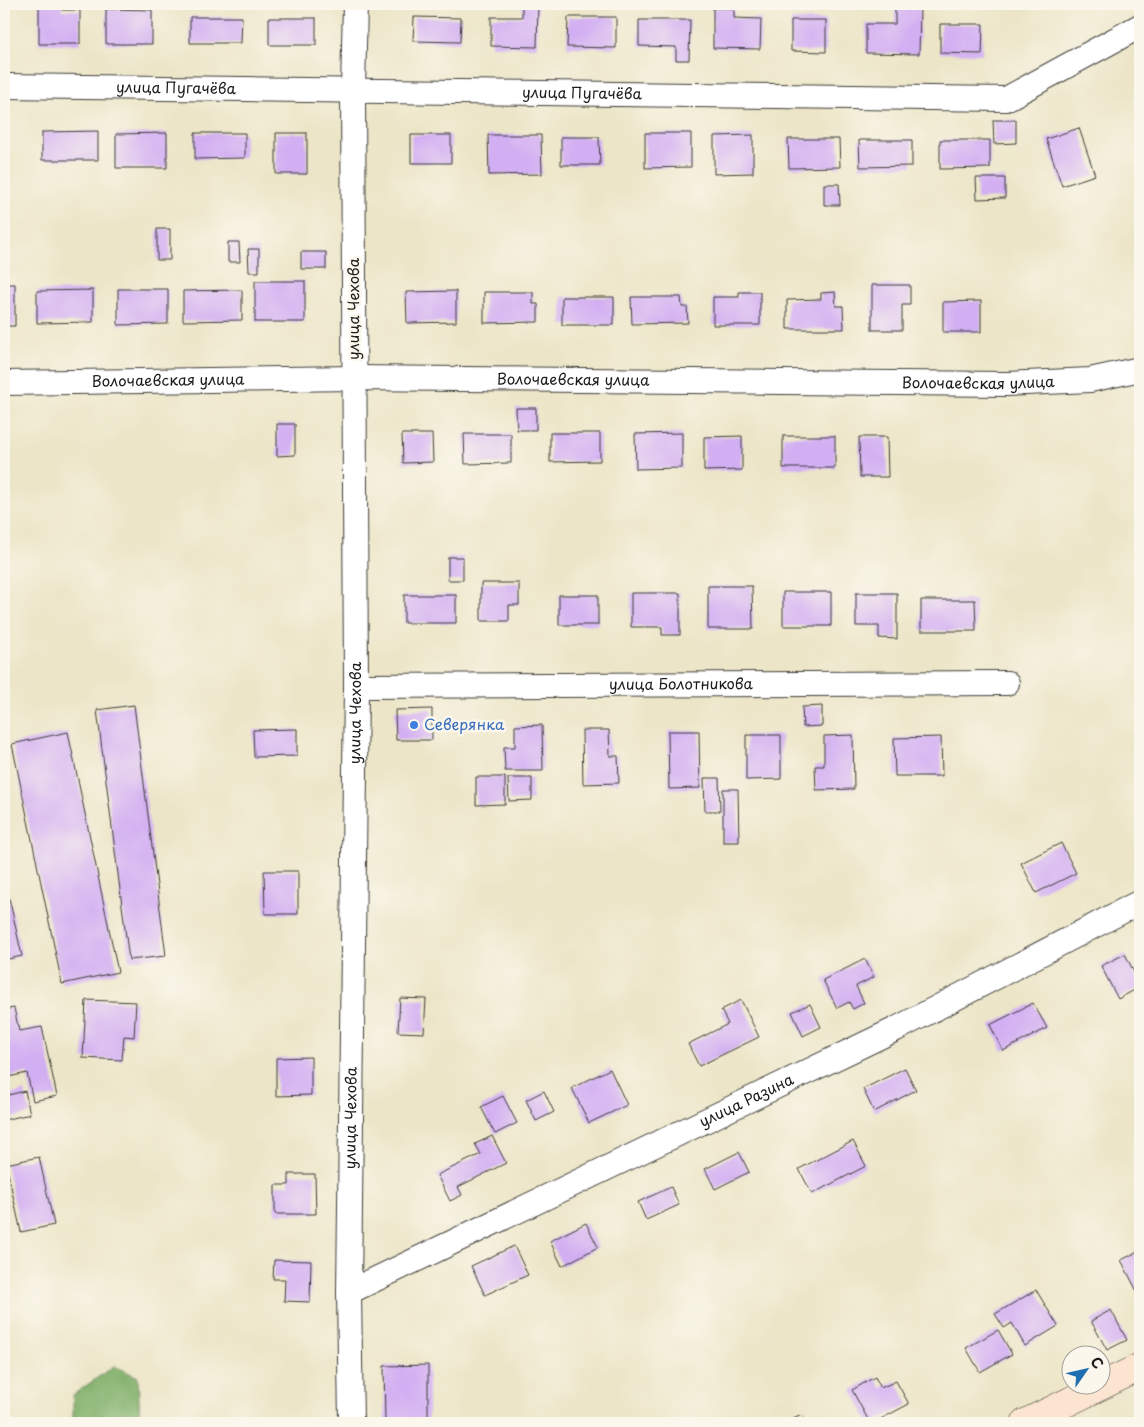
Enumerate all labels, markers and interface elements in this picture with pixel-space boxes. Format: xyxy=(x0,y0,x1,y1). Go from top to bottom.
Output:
street label: улица Пугачёва xyxy=(116,74,237,99)
street label: улица Пугачёва xyxy=(522,80,643,104)
street label: улица Чехова xyxy=(341,257,364,360)
street label: Волочаевская улица xyxy=(496,366,650,391)
street label: Волочаевская улица xyxy=(91,367,245,392)
street label: Волочаевская улица xyxy=(901,369,1055,394)
street label: улица Чехова xyxy=(342,661,366,764)
street label: улица Болотникова xyxy=(609,671,754,695)
place label: Северянка xyxy=(424,712,505,735)
marker: Северянка xyxy=(408,719,420,731)
street label: улица Чехова xyxy=(337,1066,362,1169)
street label: улица Разина xyxy=(695,1067,797,1132)
north arrow xyxy=(1062,1344,1112,1394)
text: С xyxy=(1086,1352,1109,1373)

